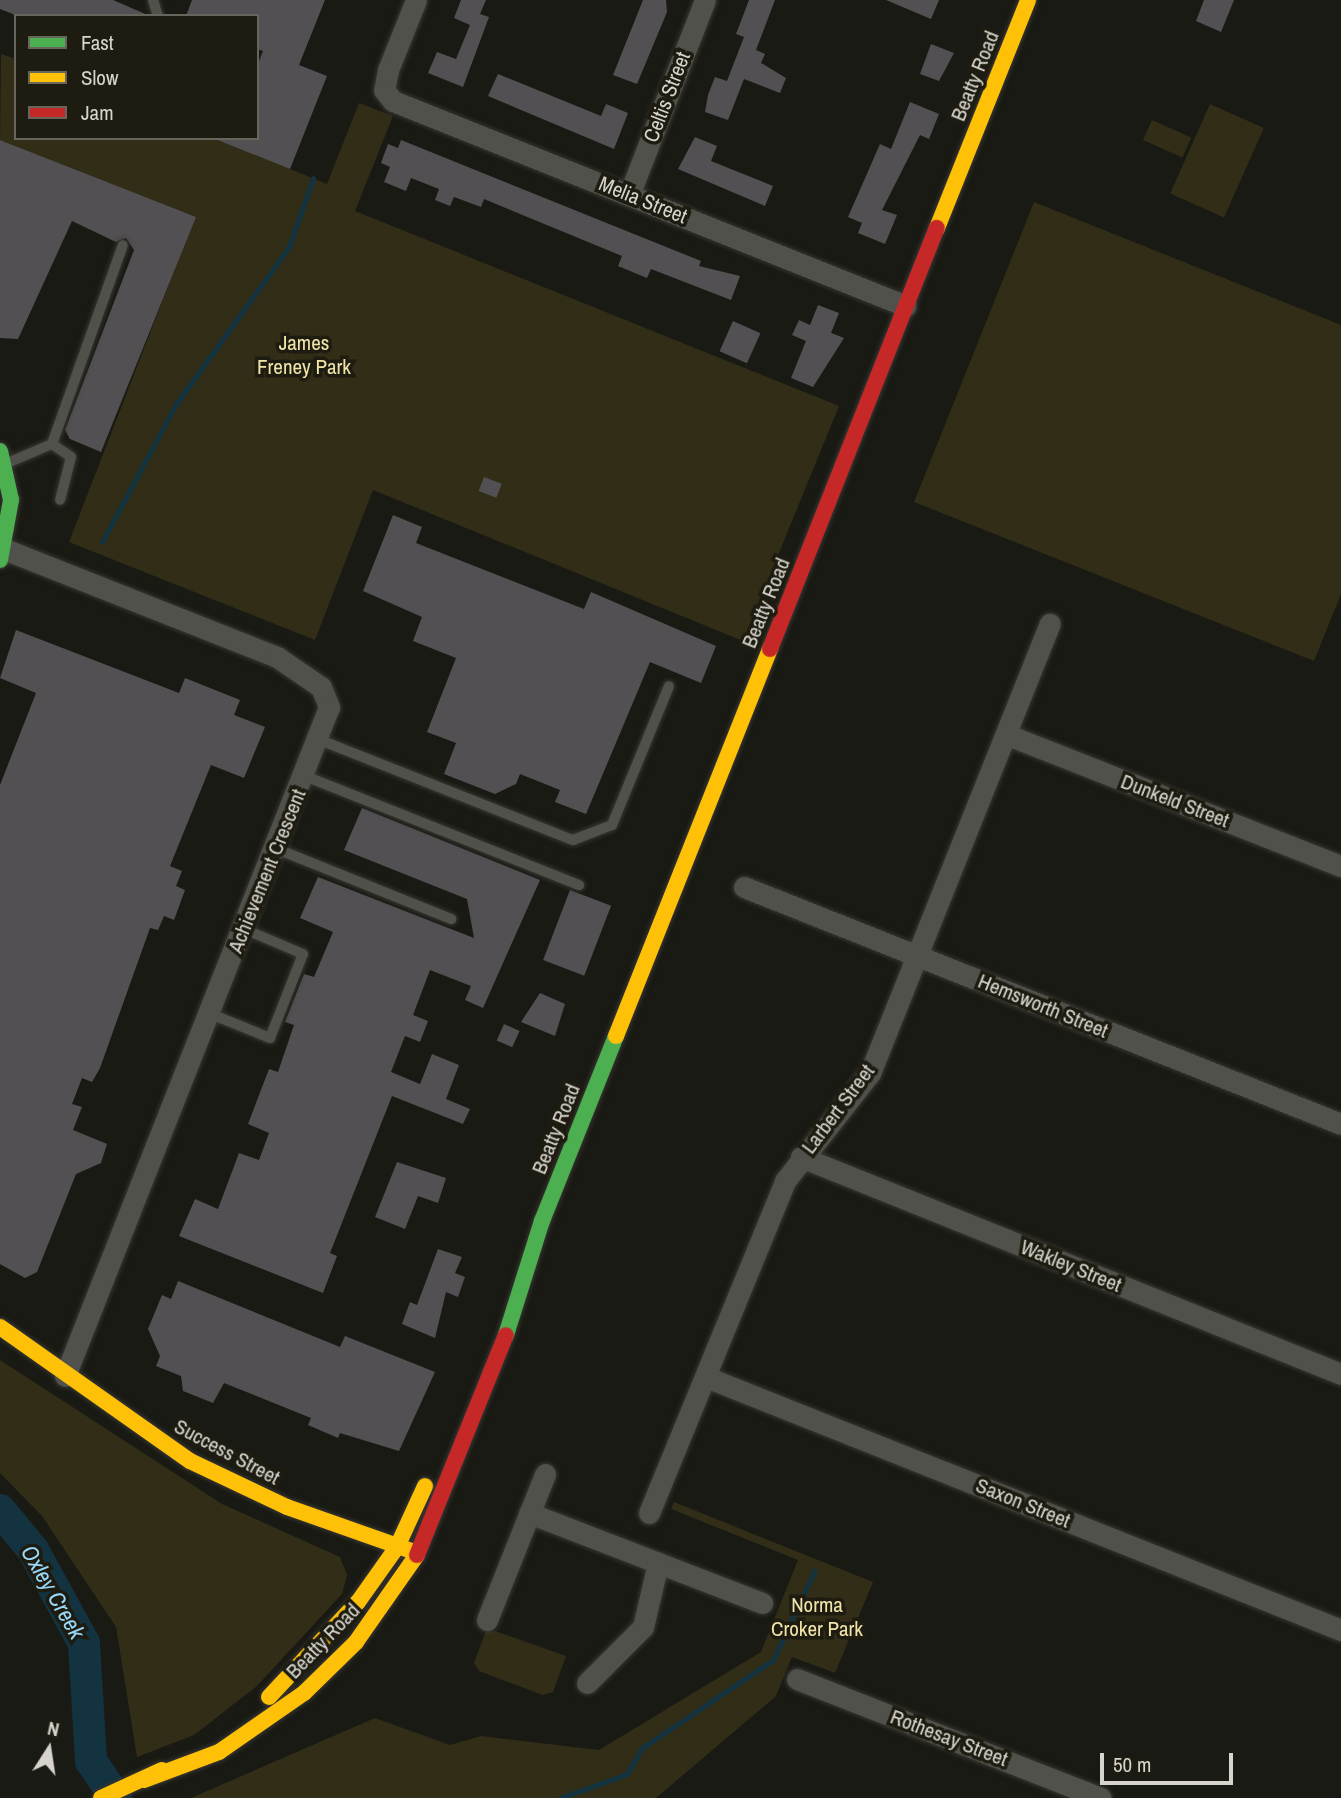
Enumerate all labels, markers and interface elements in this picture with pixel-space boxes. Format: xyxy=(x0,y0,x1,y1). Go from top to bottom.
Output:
legend xyxy=(14,14,259,140)
street label: Beatty Road xyxy=(946,27,1004,125)
text: Fast xyxy=(81,28,114,57)
street label: Celtis Street xyxy=(638,48,696,146)
text: Slow xyxy=(81,63,118,92)
text: Jam xyxy=(81,98,114,127)
street label: Melia Street xyxy=(595,171,691,229)
park label: James Freney Park xyxy=(257,330,351,380)
street label: Beatty Road xyxy=(737,554,795,652)
street label: Dunkeld Street xyxy=(1117,769,1233,833)
street label: Achievement Crescent xyxy=(223,786,311,956)
street label: Hemsworth Street xyxy=(974,969,1112,1043)
street label: Larbert Street xyxy=(796,1059,880,1159)
street label: Beatty Road xyxy=(527,1080,585,1178)
street label: Wakley Street xyxy=(1017,1234,1125,1298)
street label: Success Street xyxy=(170,1414,284,1490)
street label: Saxon Street xyxy=(972,1473,1074,1533)
water label: Oxley Creek xyxy=(15,1540,91,1644)
park label: Norma Croker Park xyxy=(771,1592,863,1642)
street label: Beatty Road xyxy=(281,1598,365,1684)
street label: Rothesay Street xyxy=(887,1704,1011,1772)
north arrow xyxy=(14,1714,84,1784)
text: N xyxy=(45,1715,62,1742)
scale bar xyxy=(1103,1738,1236,1782)
text: 50 m xyxy=(1113,1750,1151,1779)

